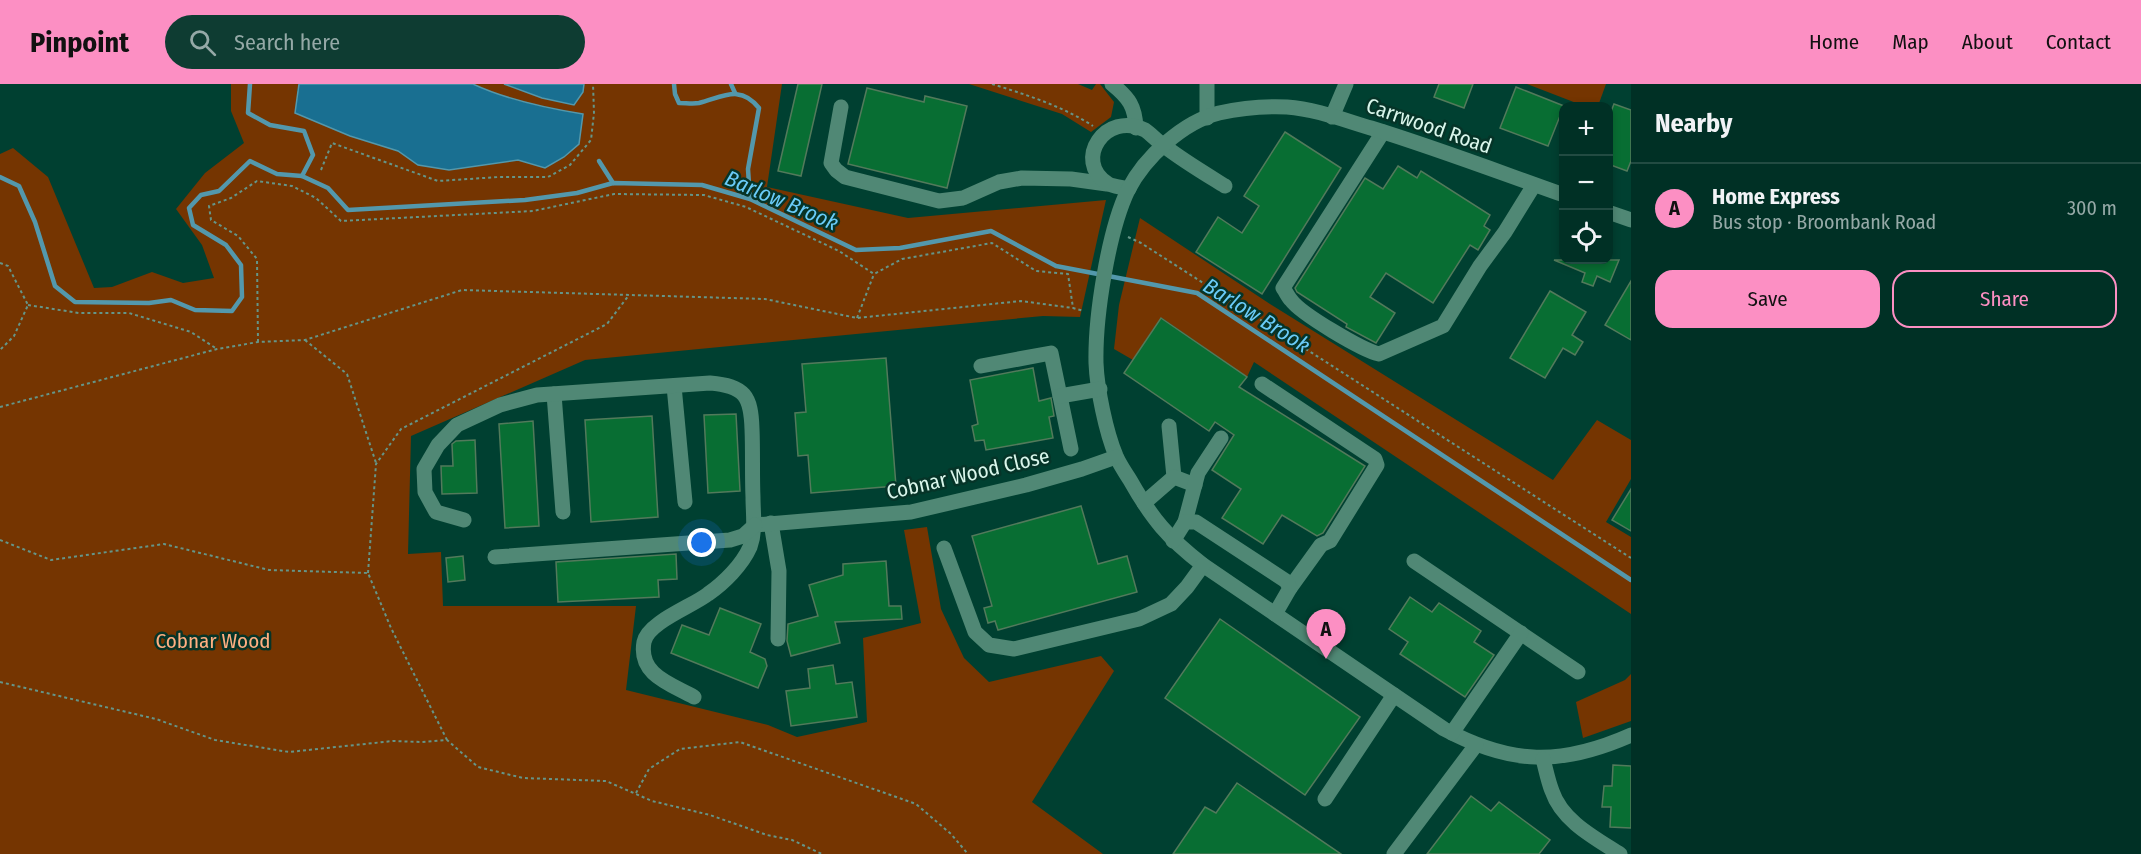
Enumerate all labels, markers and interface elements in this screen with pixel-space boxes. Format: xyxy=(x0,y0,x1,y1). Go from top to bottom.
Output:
search box xyxy=(165,15,585,69)
text: Pinpoint xyxy=(30,26,129,59)
icon: search xyxy=(186,26,219,59)
text: Search here xyxy=(234,29,340,56)
text: Home xyxy=(1809,29,1859,55)
text: Map xyxy=(1892,29,1929,55)
text: About xyxy=(1962,29,2013,55)
text: Contact xyxy=(2046,29,2111,55)
street label: Carrwood Road xyxy=(1363,92,1495,160)
map controls xyxy=(1559,102,1613,264)
button: + xyxy=(1559,102,1613,156)
text: Nearby xyxy=(1655,108,1732,139)
button: − xyxy=(1559,156,1613,210)
water label: Barlow Brook xyxy=(721,164,843,236)
text: Home Express xyxy=(1712,183,1840,210)
text: A xyxy=(1669,196,1680,220)
text: 300 m xyxy=(2067,196,2117,220)
button: locate xyxy=(1559,210,1613,264)
text: Bus stop · Broombank Road xyxy=(1712,210,1936,234)
button: Save xyxy=(1655,270,1880,328)
button: Share xyxy=(1892,270,2117,328)
water label: Barlow Brook xyxy=(1198,272,1315,359)
street label: Cobnar Wood Close xyxy=(884,443,1052,505)
your location xyxy=(687,528,716,557)
pin: A xyxy=(1306,610,1346,659)
park label: Cobnar Wood xyxy=(156,628,270,654)

